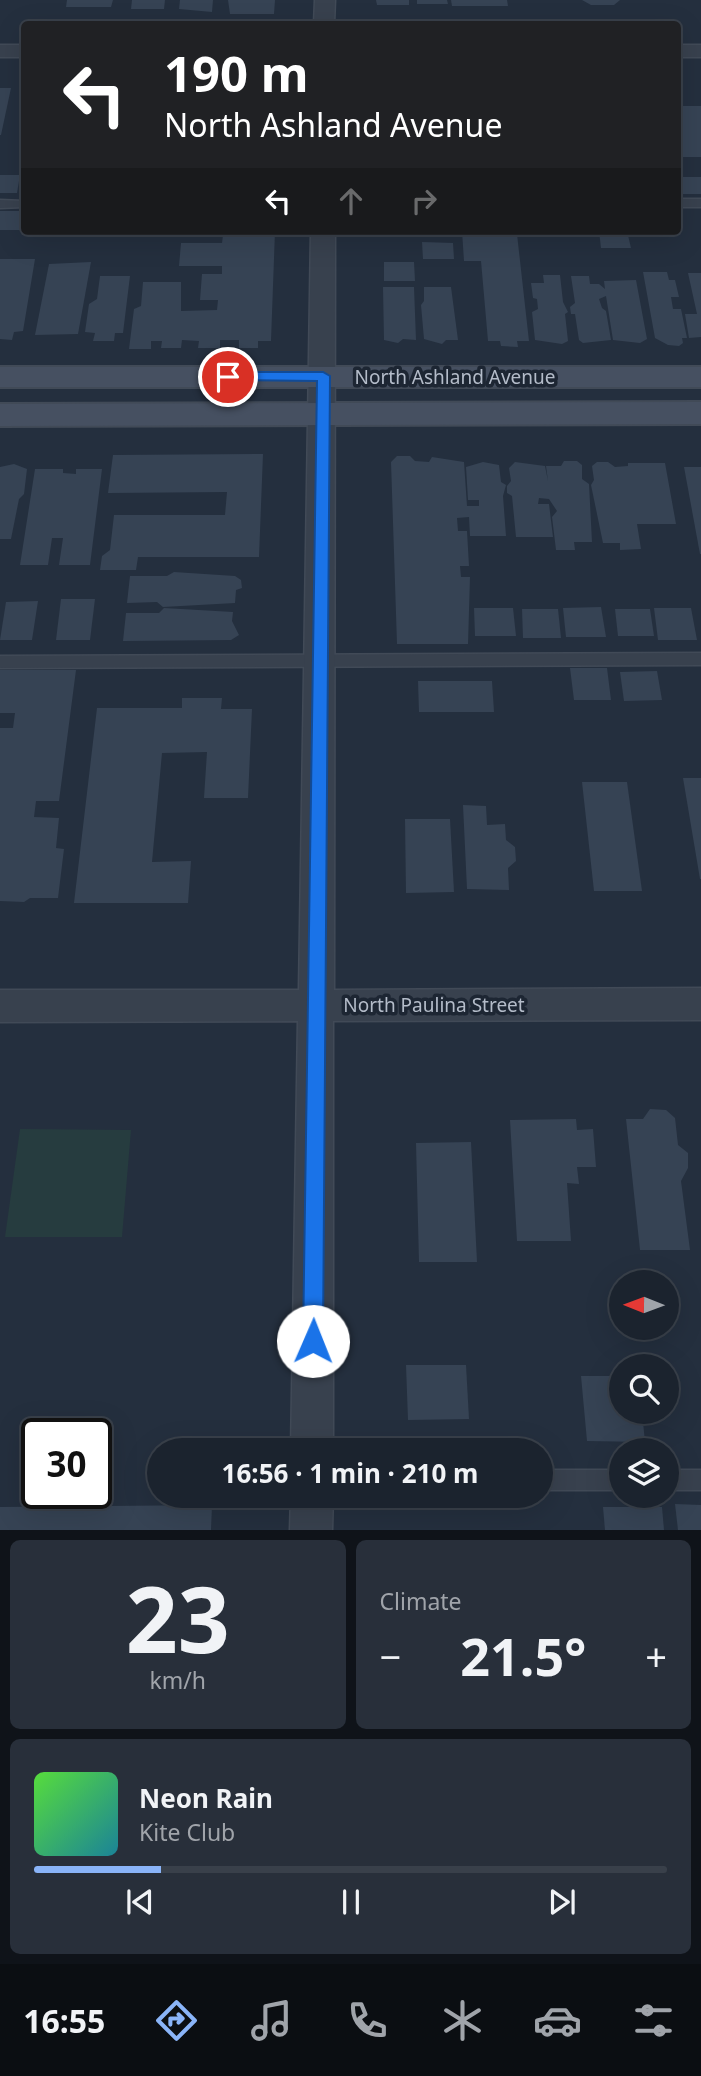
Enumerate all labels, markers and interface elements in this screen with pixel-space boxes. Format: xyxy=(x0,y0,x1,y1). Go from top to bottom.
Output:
text: 190 m xyxy=(164,40,309,106)
icon: left xyxy=(49,49,140,140)
text: North Ashland Avenue xyxy=(164,103,502,146)
icon: left xyxy=(259,182,297,220)
icon: ahead xyxy=(332,182,370,220)
icon: right xyxy=(405,182,443,220)
pin xyxy=(198,347,258,407)
icon: arrive xyxy=(209,358,247,396)
street label: North Ashland Avenue xyxy=(355,364,555,390)
street label: North Paulina Street xyxy=(343,992,525,1018)
north arrow xyxy=(609,1270,679,1340)
map controls xyxy=(609,1270,679,1508)
position arrow xyxy=(276,1304,350,1378)
button: search xyxy=(609,1354,679,1424)
speed limit sign: 30 xyxy=(21,1418,112,1509)
button: layers xyxy=(609,1438,679,1508)
text: 16:56 · 1 min · 210 m xyxy=(222,1455,478,1491)
text: 23 xyxy=(126,1556,230,1680)
text: Climate xyxy=(380,1585,462,1617)
text: 21.5° xyxy=(460,1620,586,1691)
text: − xyxy=(380,1630,401,1682)
text: + xyxy=(645,1630,667,1682)
text: km/h xyxy=(149,1664,206,1696)
text: Neon Rain xyxy=(139,1780,273,1816)
text: Kite Club xyxy=(139,1816,235,1848)
icon: previous xyxy=(121,1883,159,1921)
icon: pause xyxy=(332,1883,370,1921)
icon: next xyxy=(543,1883,581,1921)
icon: directions xyxy=(152,1996,201,2045)
icon: music xyxy=(247,1996,296,2045)
icon: phone xyxy=(343,1996,392,2045)
icon: climate xyxy=(438,1996,487,2045)
icon: car xyxy=(533,1996,582,2045)
icon: filters xyxy=(629,1996,678,2045)
text: 16:55 xyxy=(23,1999,105,2042)

